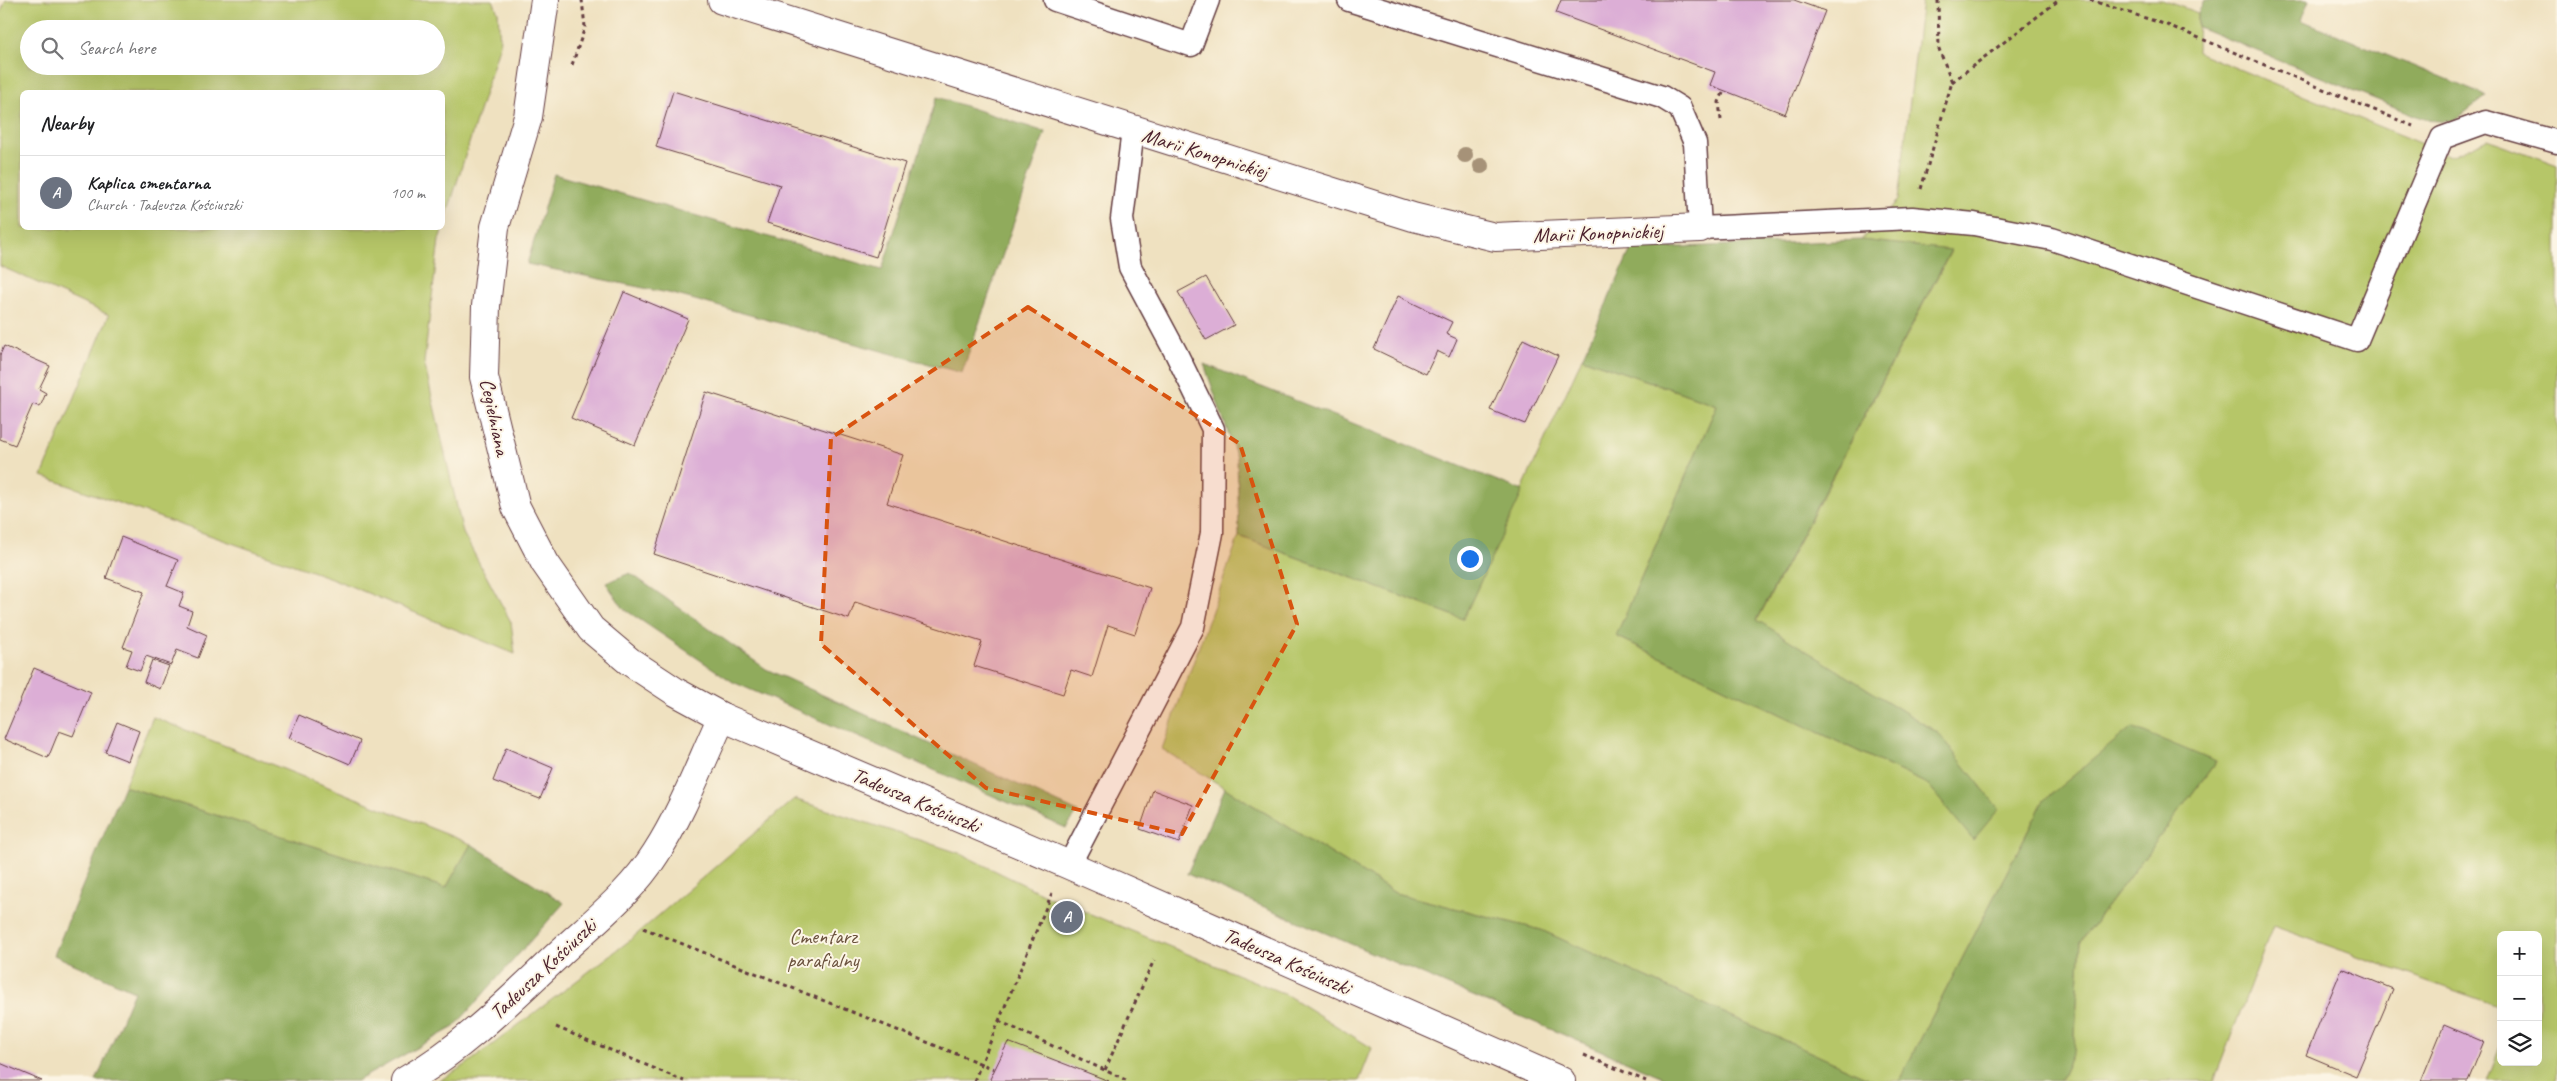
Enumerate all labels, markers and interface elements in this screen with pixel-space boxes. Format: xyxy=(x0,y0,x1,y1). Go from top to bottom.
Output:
search box xyxy=(20,20,445,75)
icon: search xyxy=(38,34,66,62)
text: Search here xyxy=(78,36,155,60)
text: Nearby xyxy=(40,110,93,136)
street label: Marii Konopnickiej xyxy=(1139,122,1274,185)
text: Kaplica cmentarna xyxy=(87,171,210,195)
text: A xyxy=(52,183,60,203)
text: 100 m xyxy=(391,183,425,203)
text: Church · Tadeusza Kościuszki xyxy=(87,195,242,215)
street label: Marii Konopnickiej xyxy=(1532,218,1666,248)
street label: Cegielniana xyxy=(474,376,516,460)
your location xyxy=(1457,546,1483,572)
street label: Tadeusza Kościuszki xyxy=(848,761,987,840)
pin: A xyxy=(1051,898,1083,936)
street label: Tadeusza Kościuszki xyxy=(484,911,604,1025)
street label: Tadeusza Kościuszki xyxy=(1219,921,1357,1002)
park label: Cmentarz parafialny xyxy=(787,923,861,973)
map controls xyxy=(2497,931,2542,1066)
button: + xyxy=(2497,931,2542,976)
button: − xyxy=(2497,976,2542,1021)
button: layers xyxy=(2497,1021,2542,1066)

